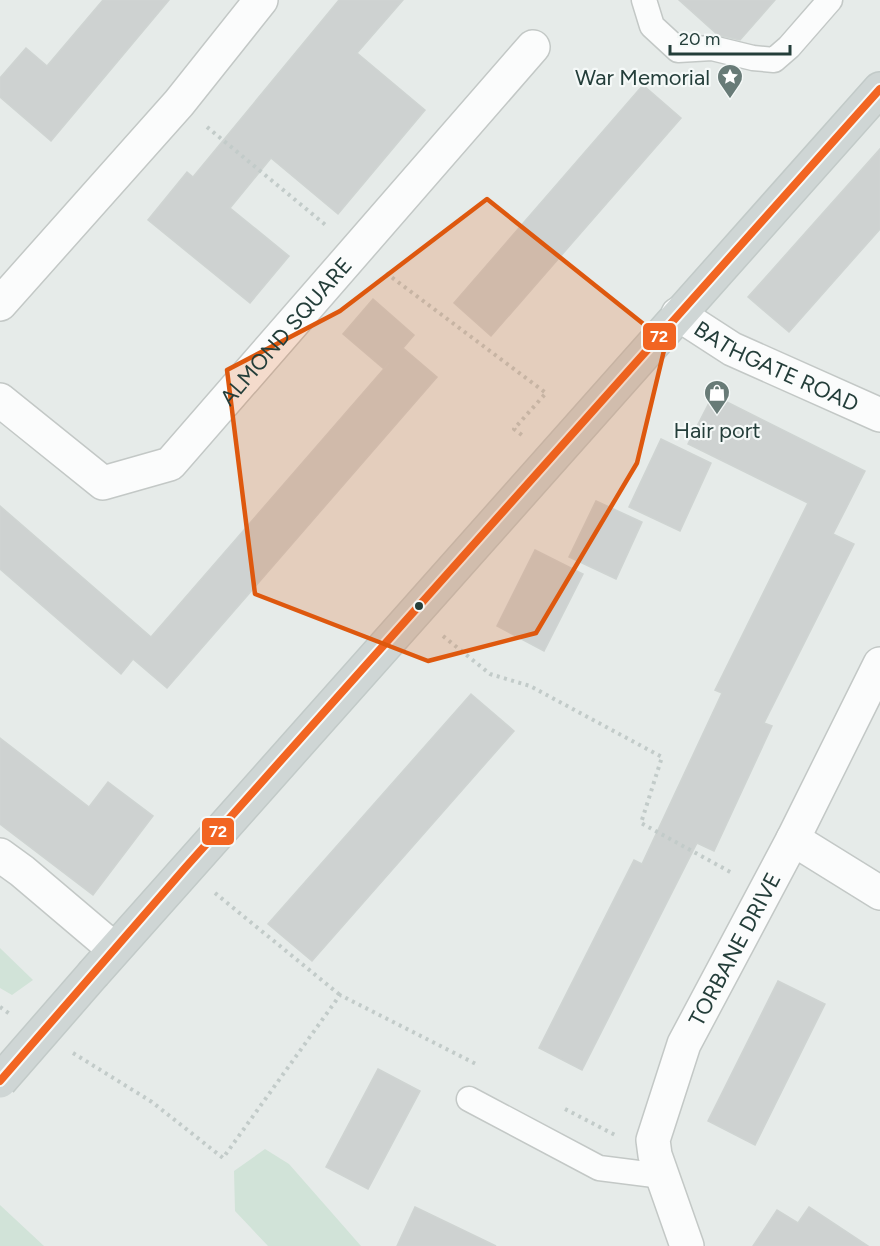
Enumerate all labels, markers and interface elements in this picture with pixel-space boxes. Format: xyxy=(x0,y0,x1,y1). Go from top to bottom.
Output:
scale bar xyxy=(670,18,790,56)
text: 20 m xyxy=(679,28,720,50)
place icon: War Memorial xyxy=(715,62,745,100)
place label: War Memorial xyxy=(575,64,710,91)
street label: ALMOND SQUARE xyxy=(214,252,358,411)
street label: BATHGATE ROAD xyxy=(689,315,863,418)
line badge: 72 xyxy=(642,322,677,351)
text: 72 xyxy=(650,327,668,346)
shop icon: Hair port xyxy=(702,378,732,416)
place label: Hair port xyxy=(673,417,761,444)
unlabelled marker xyxy=(413,600,425,612)
line badge: 72 xyxy=(201,817,235,846)
text: 72 xyxy=(209,822,227,841)
street label: TORBANE DRIVE xyxy=(683,868,787,1031)

